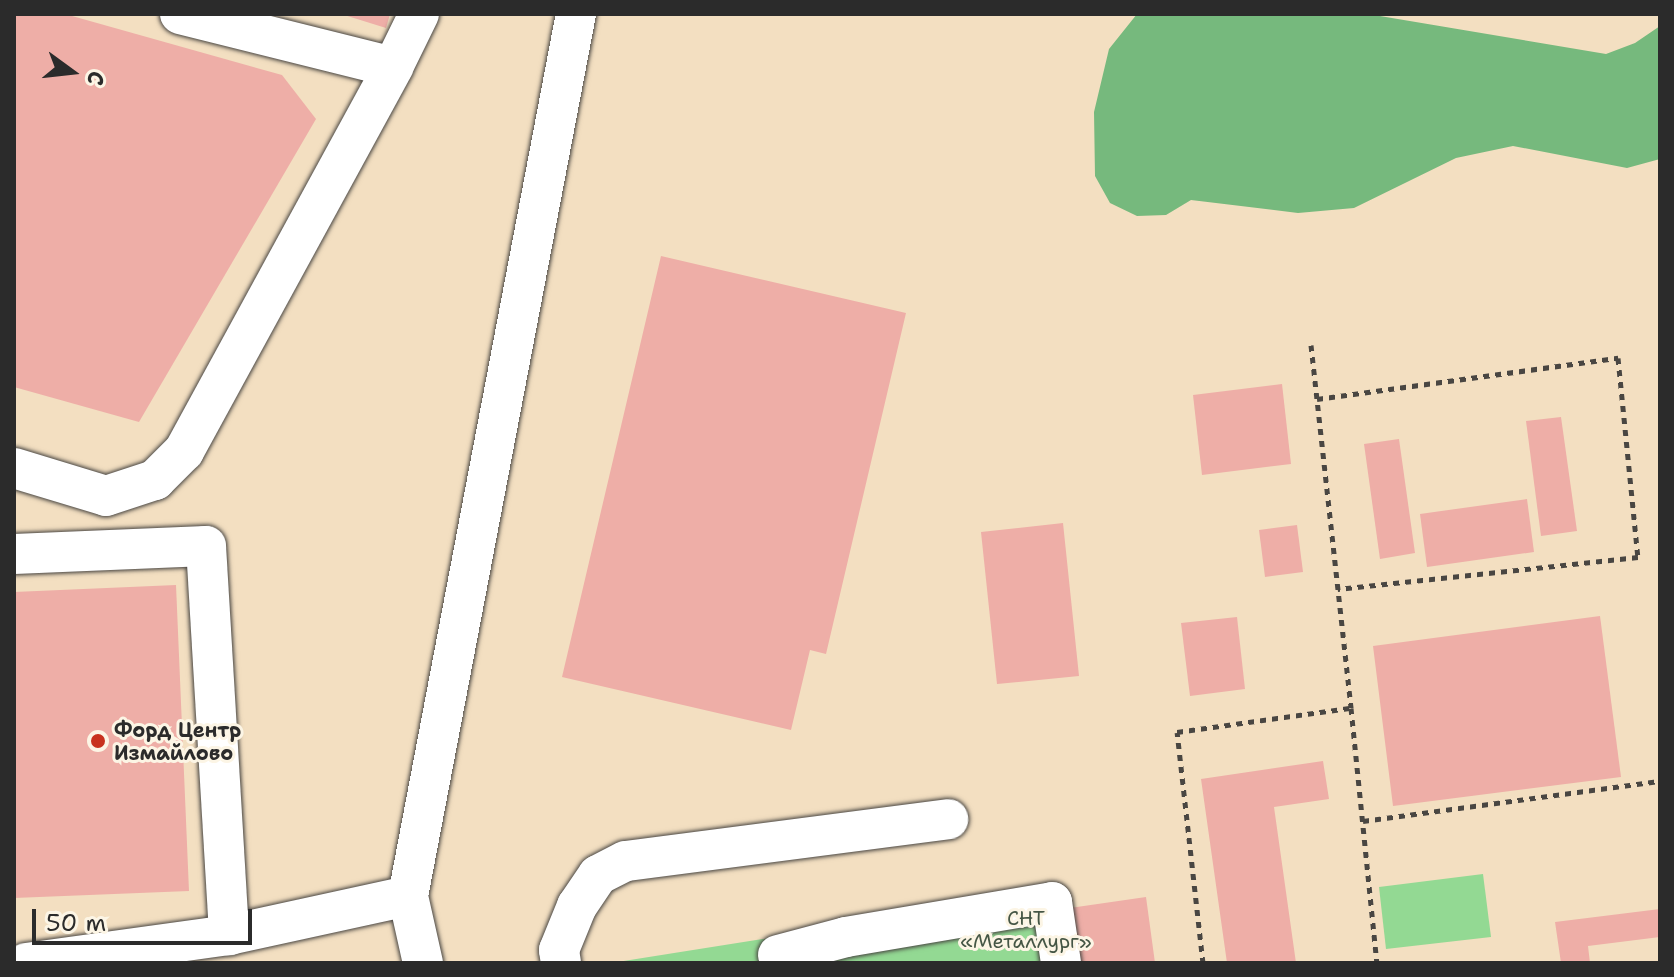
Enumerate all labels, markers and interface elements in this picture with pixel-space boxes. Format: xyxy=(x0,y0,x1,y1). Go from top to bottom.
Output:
north arrow xyxy=(32,32,112,112)
text: С xyxy=(80,68,111,89)
place label: Форд Центр Измайлово xyxy=(114,718,241,765)
marker: Форд Центр Измайлово xyxy=(89,732,107,750)
scale bar xyxy=(36,893,256,943)
text: 50 m xyxy=(46,907,106,939)
park label: СНТ «Металлург» xyxy=(960,907,1092,954)

